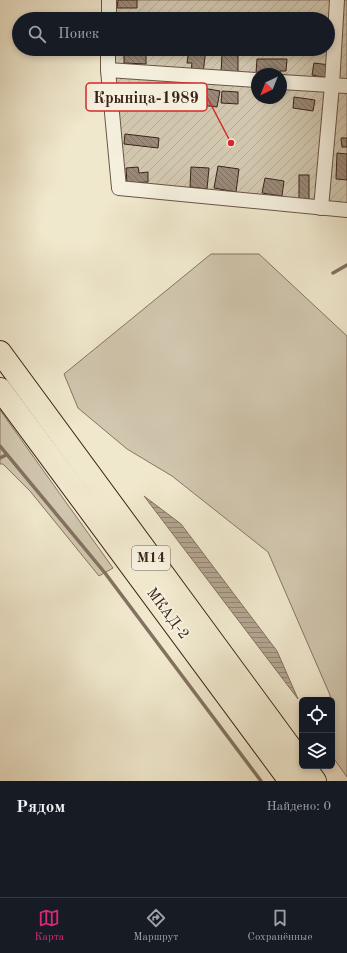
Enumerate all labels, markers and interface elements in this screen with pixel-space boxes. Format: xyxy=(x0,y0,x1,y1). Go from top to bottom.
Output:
search box xyxy=(12,12,335,56)
icon: search xyxy=(26,23,48,45)
text: Поиск xyxy=(58,27,99,42)
north arrow xyxy=(251,68,287,104)
callout: Крыніца-1989 xyxy=(86,83,207,111)
text: Крыніца-1989 xyxy=(93,91,199,107)
road number: М14 xyxy=(132,546,170,570)
street label: МКАД-2 xyxy=(143,586,191,642)
map controls xyxy=(299,697,335,769)
button: locate xyxy=(299,697,335,733)
button: layers xyxy=(299,733,335,769)
text: Рядом xyxy=(16,799,65,816)
text: Найдено: 0 xyxy=(267,800,331,813)
tab: Карта xyxy=(35,907,64,945)
tab: Маршрут xyxy=(133,907,179,945)
tab: Сохранённые xyxy=(248,907,312,945)

